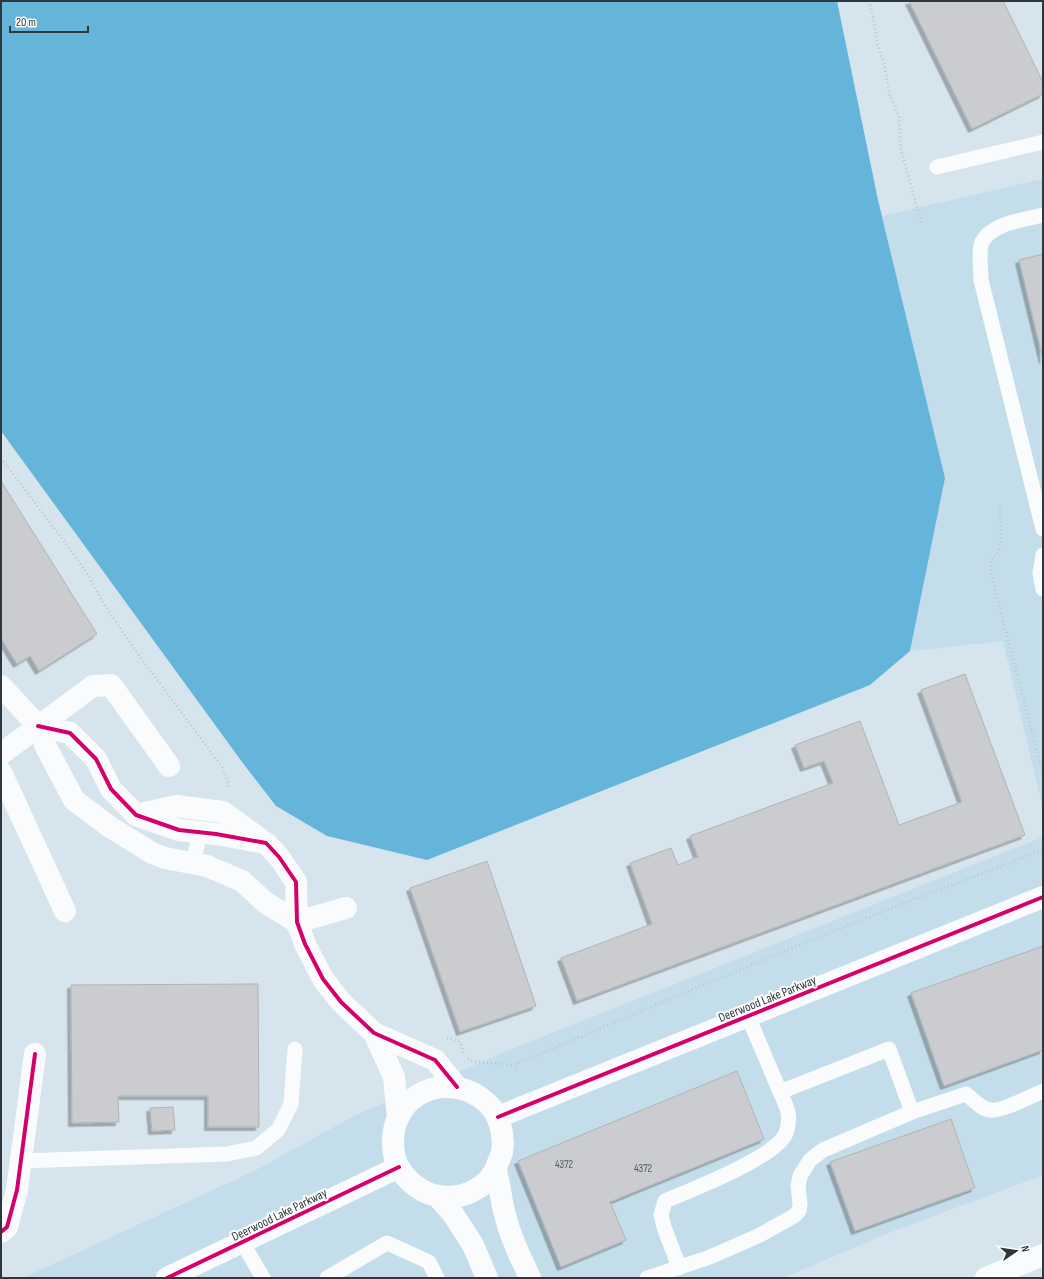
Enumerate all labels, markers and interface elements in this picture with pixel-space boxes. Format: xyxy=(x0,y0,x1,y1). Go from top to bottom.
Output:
scale bar xyxy=(10,8,88,34)
text: 20 m xyxy=(16,15,36,30)
street label: Deerwood Lake Parkway xyxy=(716,972,819,1026)
house number: 4372 xyxy=(555,1158,574,1171)
house number: 4372 xyxy=(634,1162,653,1175)
street label: Deerwood Lake Parkway xyxy=(229,1185,330,1245)
north arrow xyxy=(996,1231,1036,1271)
text: N xyxy=(1018,1245,1032,1253)

